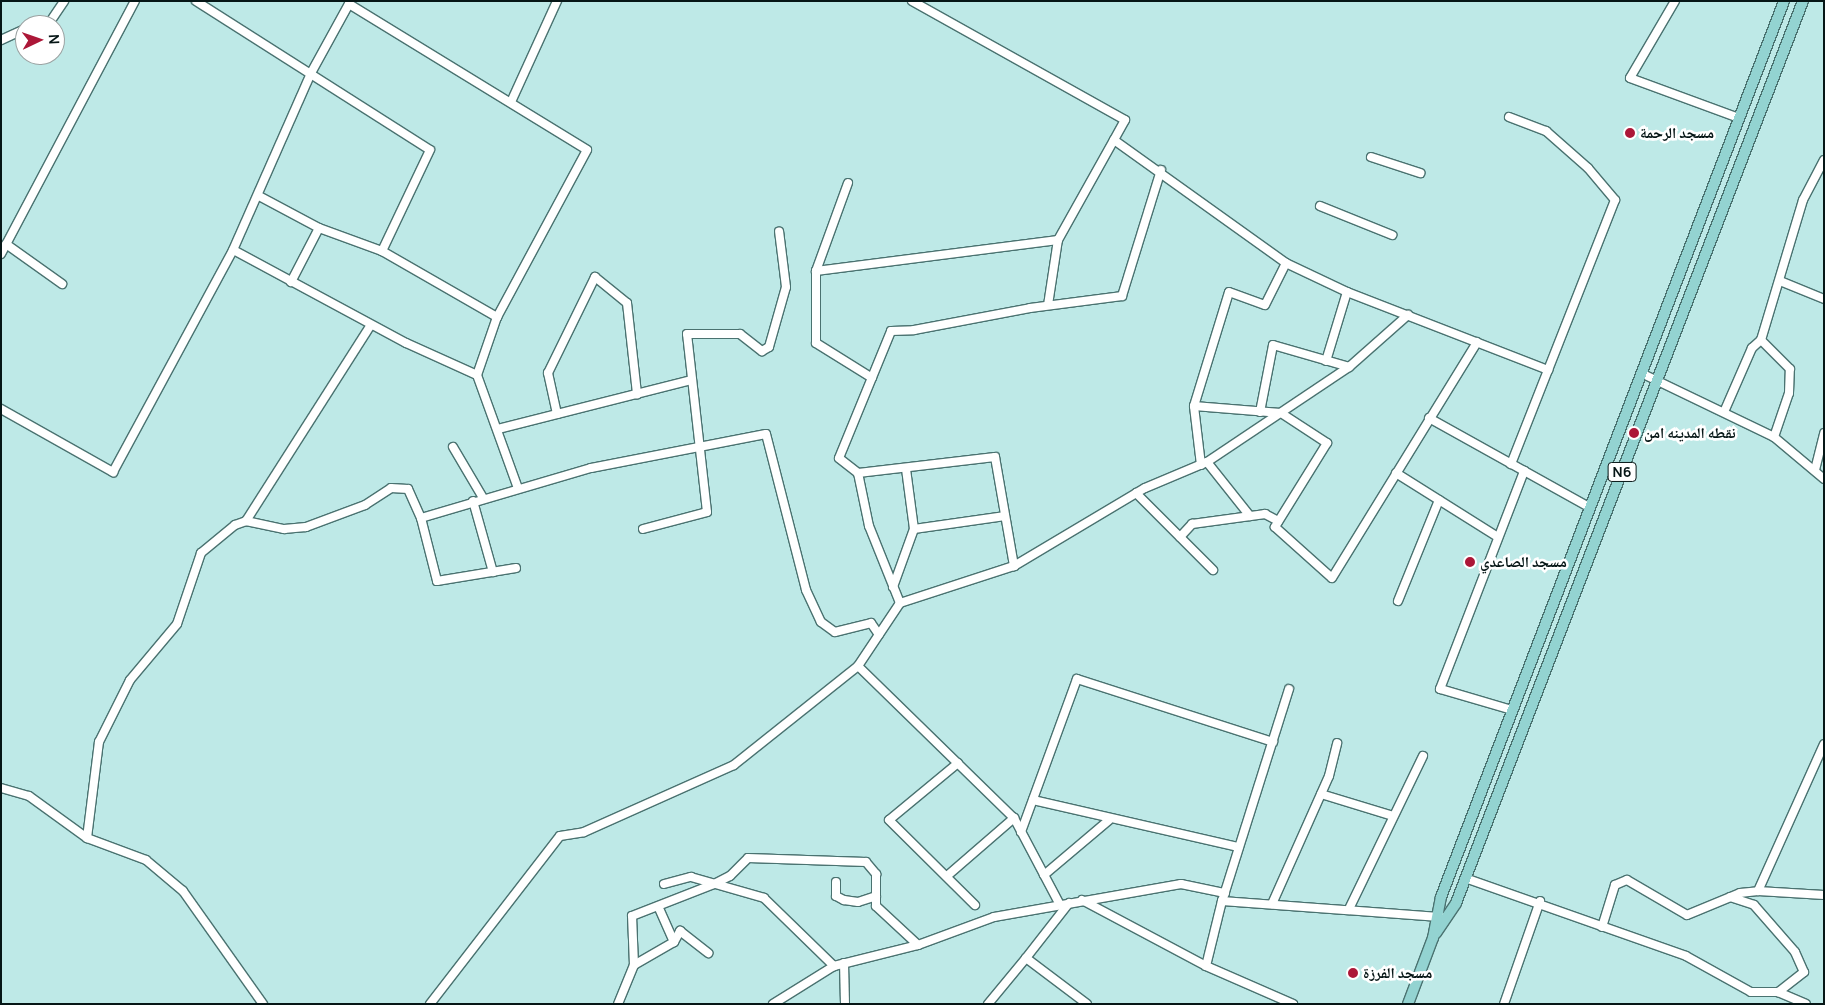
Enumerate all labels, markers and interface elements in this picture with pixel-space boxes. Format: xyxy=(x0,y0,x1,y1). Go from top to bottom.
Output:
north arrow xyxy=(15,15,65,65)
text: N xyxy=(45,34,64,45)
place label: مسجد الرحمة xyxy=(1640,124,1714,142)
marker: مسجد الرحمة xyxy=(1624,127,1636,139)
place label: نقطه المدينه امن xyxy=(1644,424,1736,442)
marker: نقطه المدينه امن xyxy=(1628,427,1640,439)
road number: N6 xyxy=(1607,461,1637,484)
place label: مسجد الصاعدي xyxy=(1480,553,1567,571)
marker: مسجد الصاعدي xyxy=(1464,556,1476,568)
place label: مسجد الفرزة xyxy=(1363,964,1432,982)
marker: مسجد الفرزة xyxy=(1347,967,1359,979)

